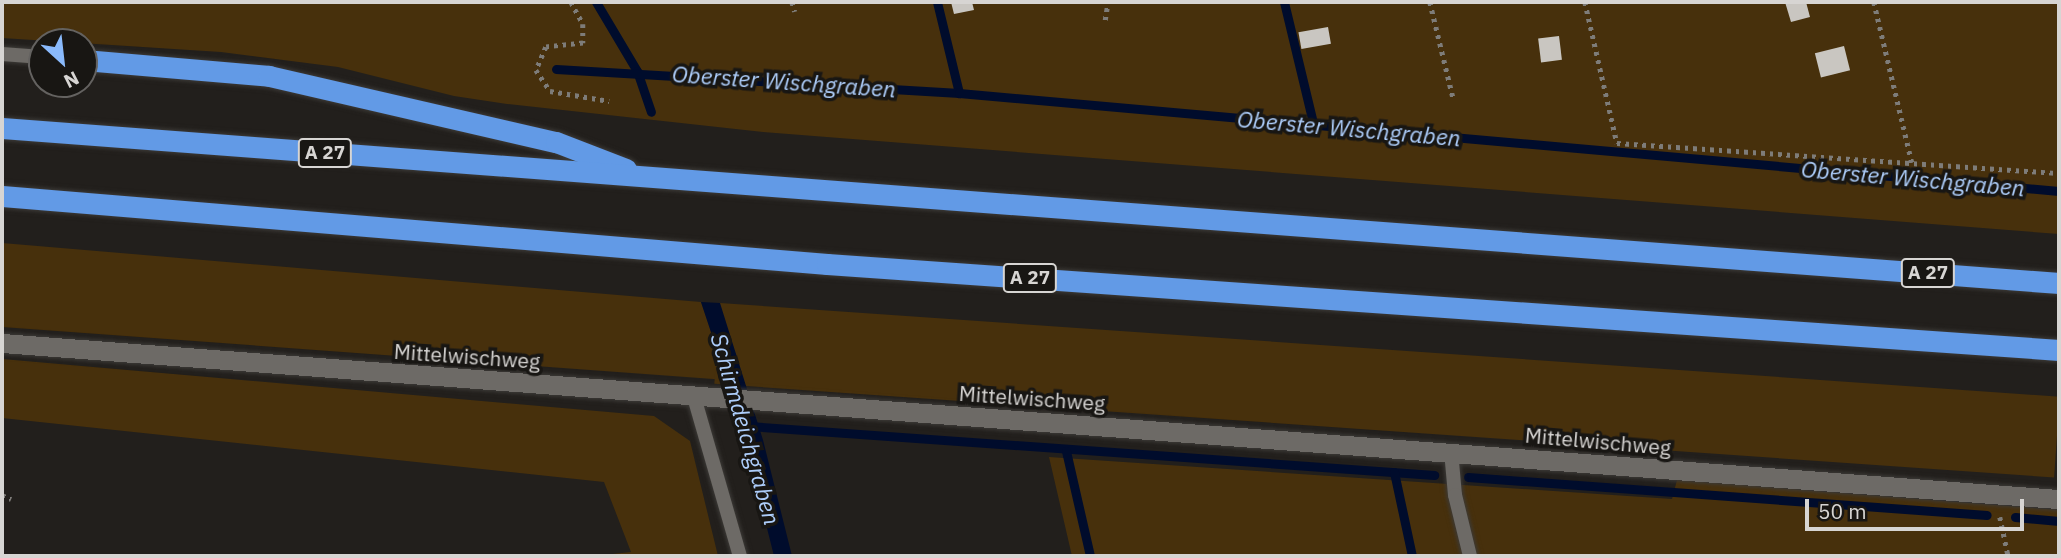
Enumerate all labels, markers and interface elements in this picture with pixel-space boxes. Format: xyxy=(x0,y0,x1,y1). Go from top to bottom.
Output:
north arrow xyxy=(28,28,98,98)
water label: Oberster Wischgraben xyxy=(671,59,897,103)
text: N xyxy=(60,66,83,94)
water label: Oberster Wischgraben xyxy=(1236,104,1462,152)
road number: A 27 xyxy=(297,138,353,168)
water label: Oberster Wischgraben xyxy=(1800,154,2026,202)
road number: A 27 xyxy=(1900,258,1956,288)
road number: A 27 xyxy=(1002,262,1058,294)
water label: Schirmdeichgraben xyxy=(705,330,787,528)
street label: Mittelwischweg xyxy=(393,338,541,374)
street label: Mittelwischweg xyxy=(958,380,1106,416)
street label: Mittelwischweg xyxy=(1524,422,1672,460)
scale bar xyxy=(1809,484,2028,528)
text: 50 m xyxy=(1818,497,1867,525)

